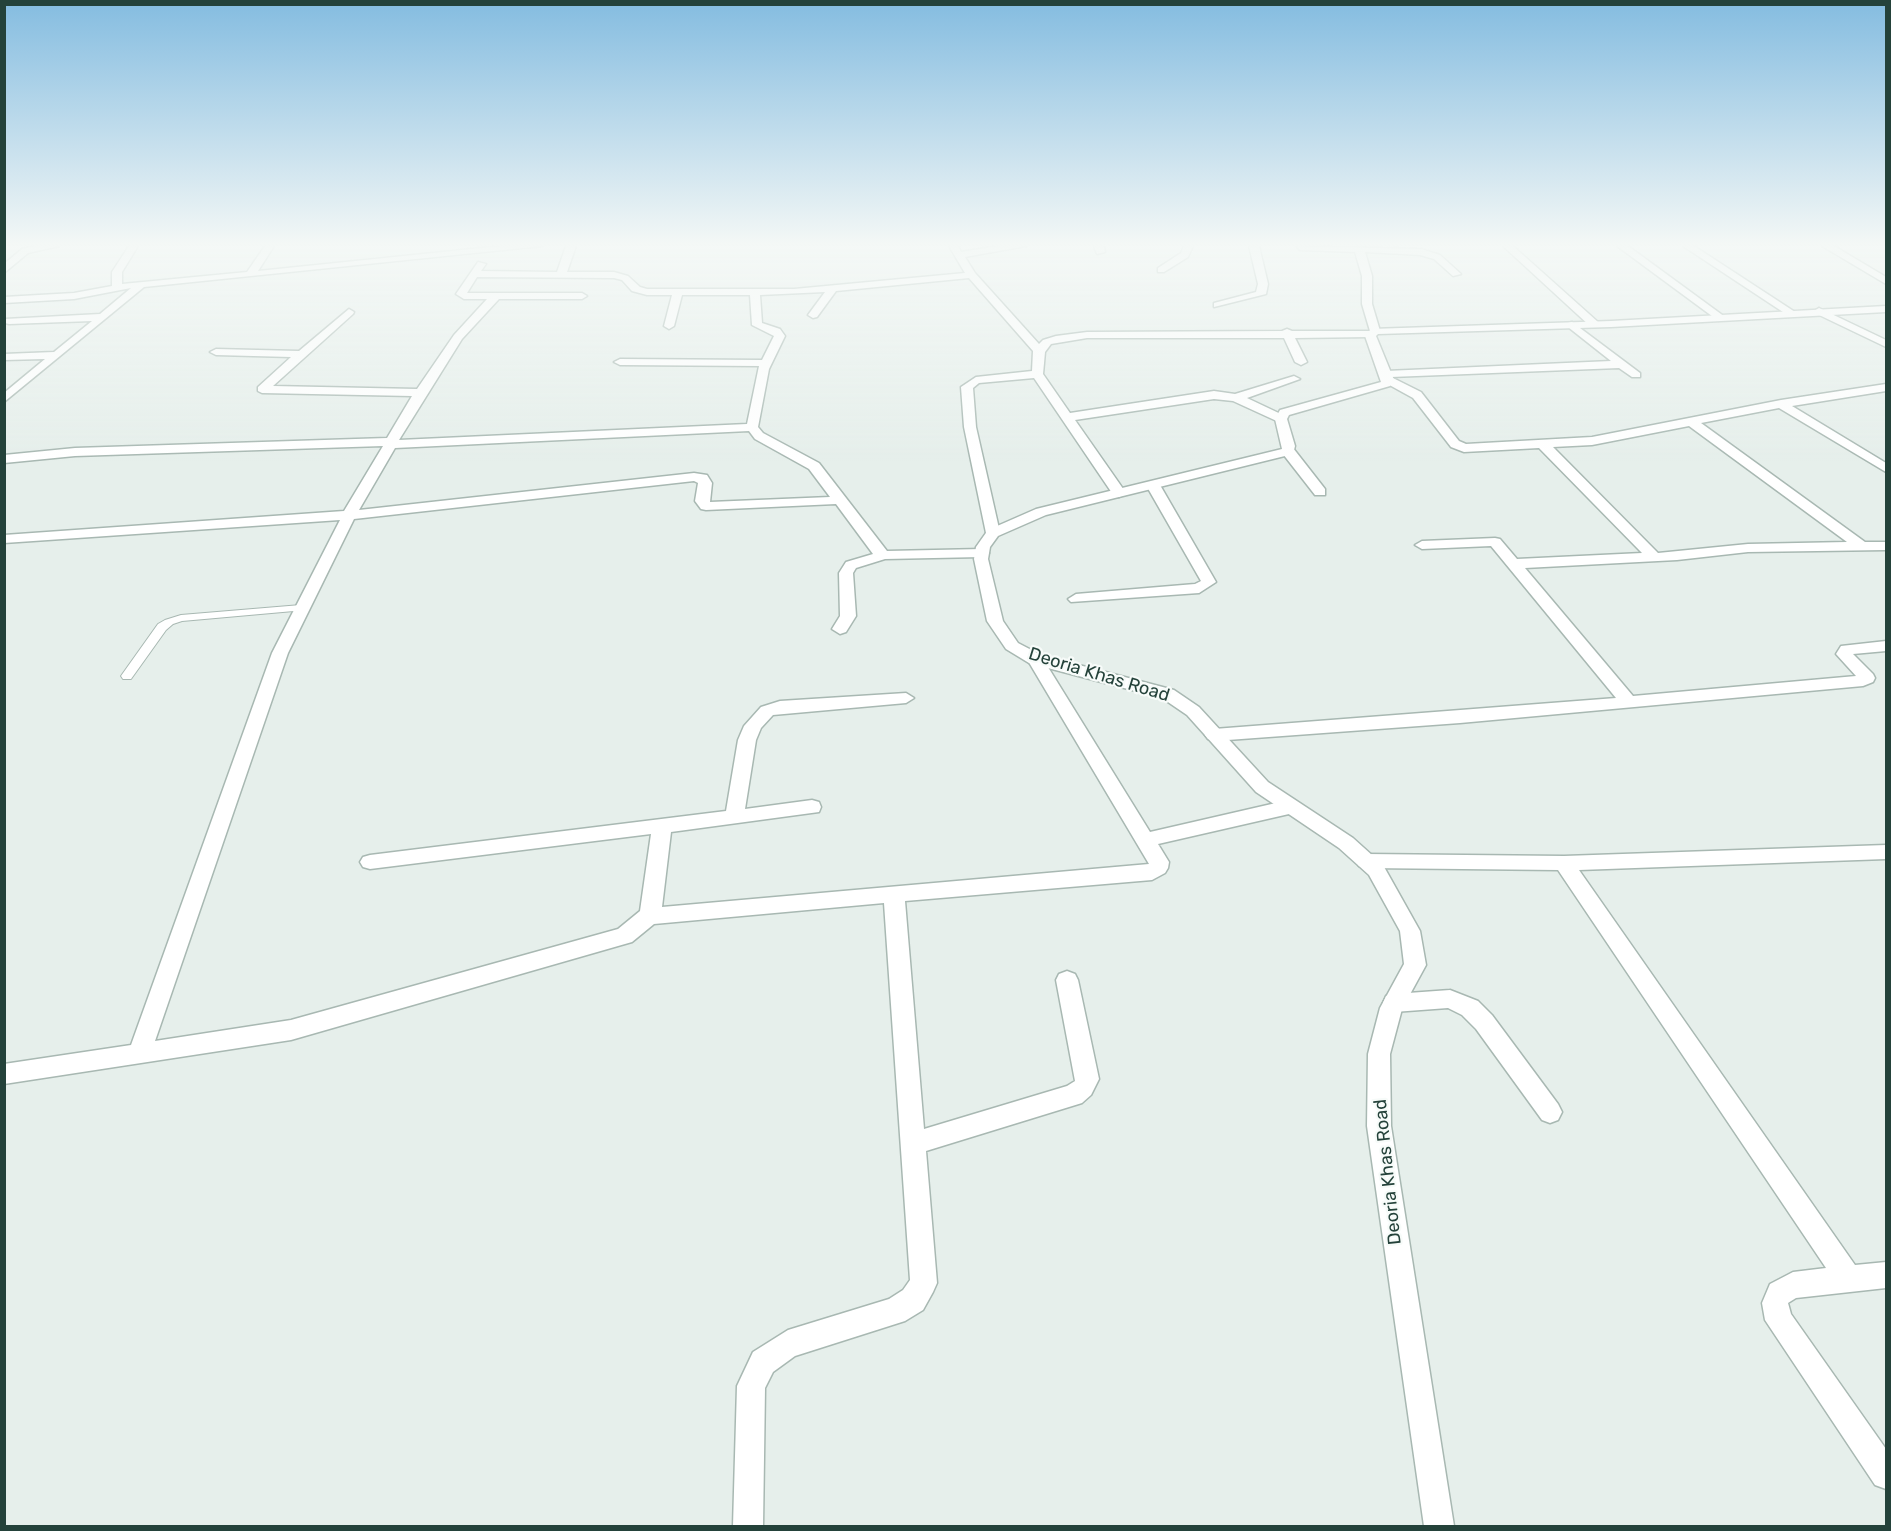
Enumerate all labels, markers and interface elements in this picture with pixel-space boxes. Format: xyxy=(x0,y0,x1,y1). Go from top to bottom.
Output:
street label: Deoria Khas Road xyxy=(1026,643,1172,707)
street label: Deoria Khas Road xyxy=(1370,1098,1406,1246)

